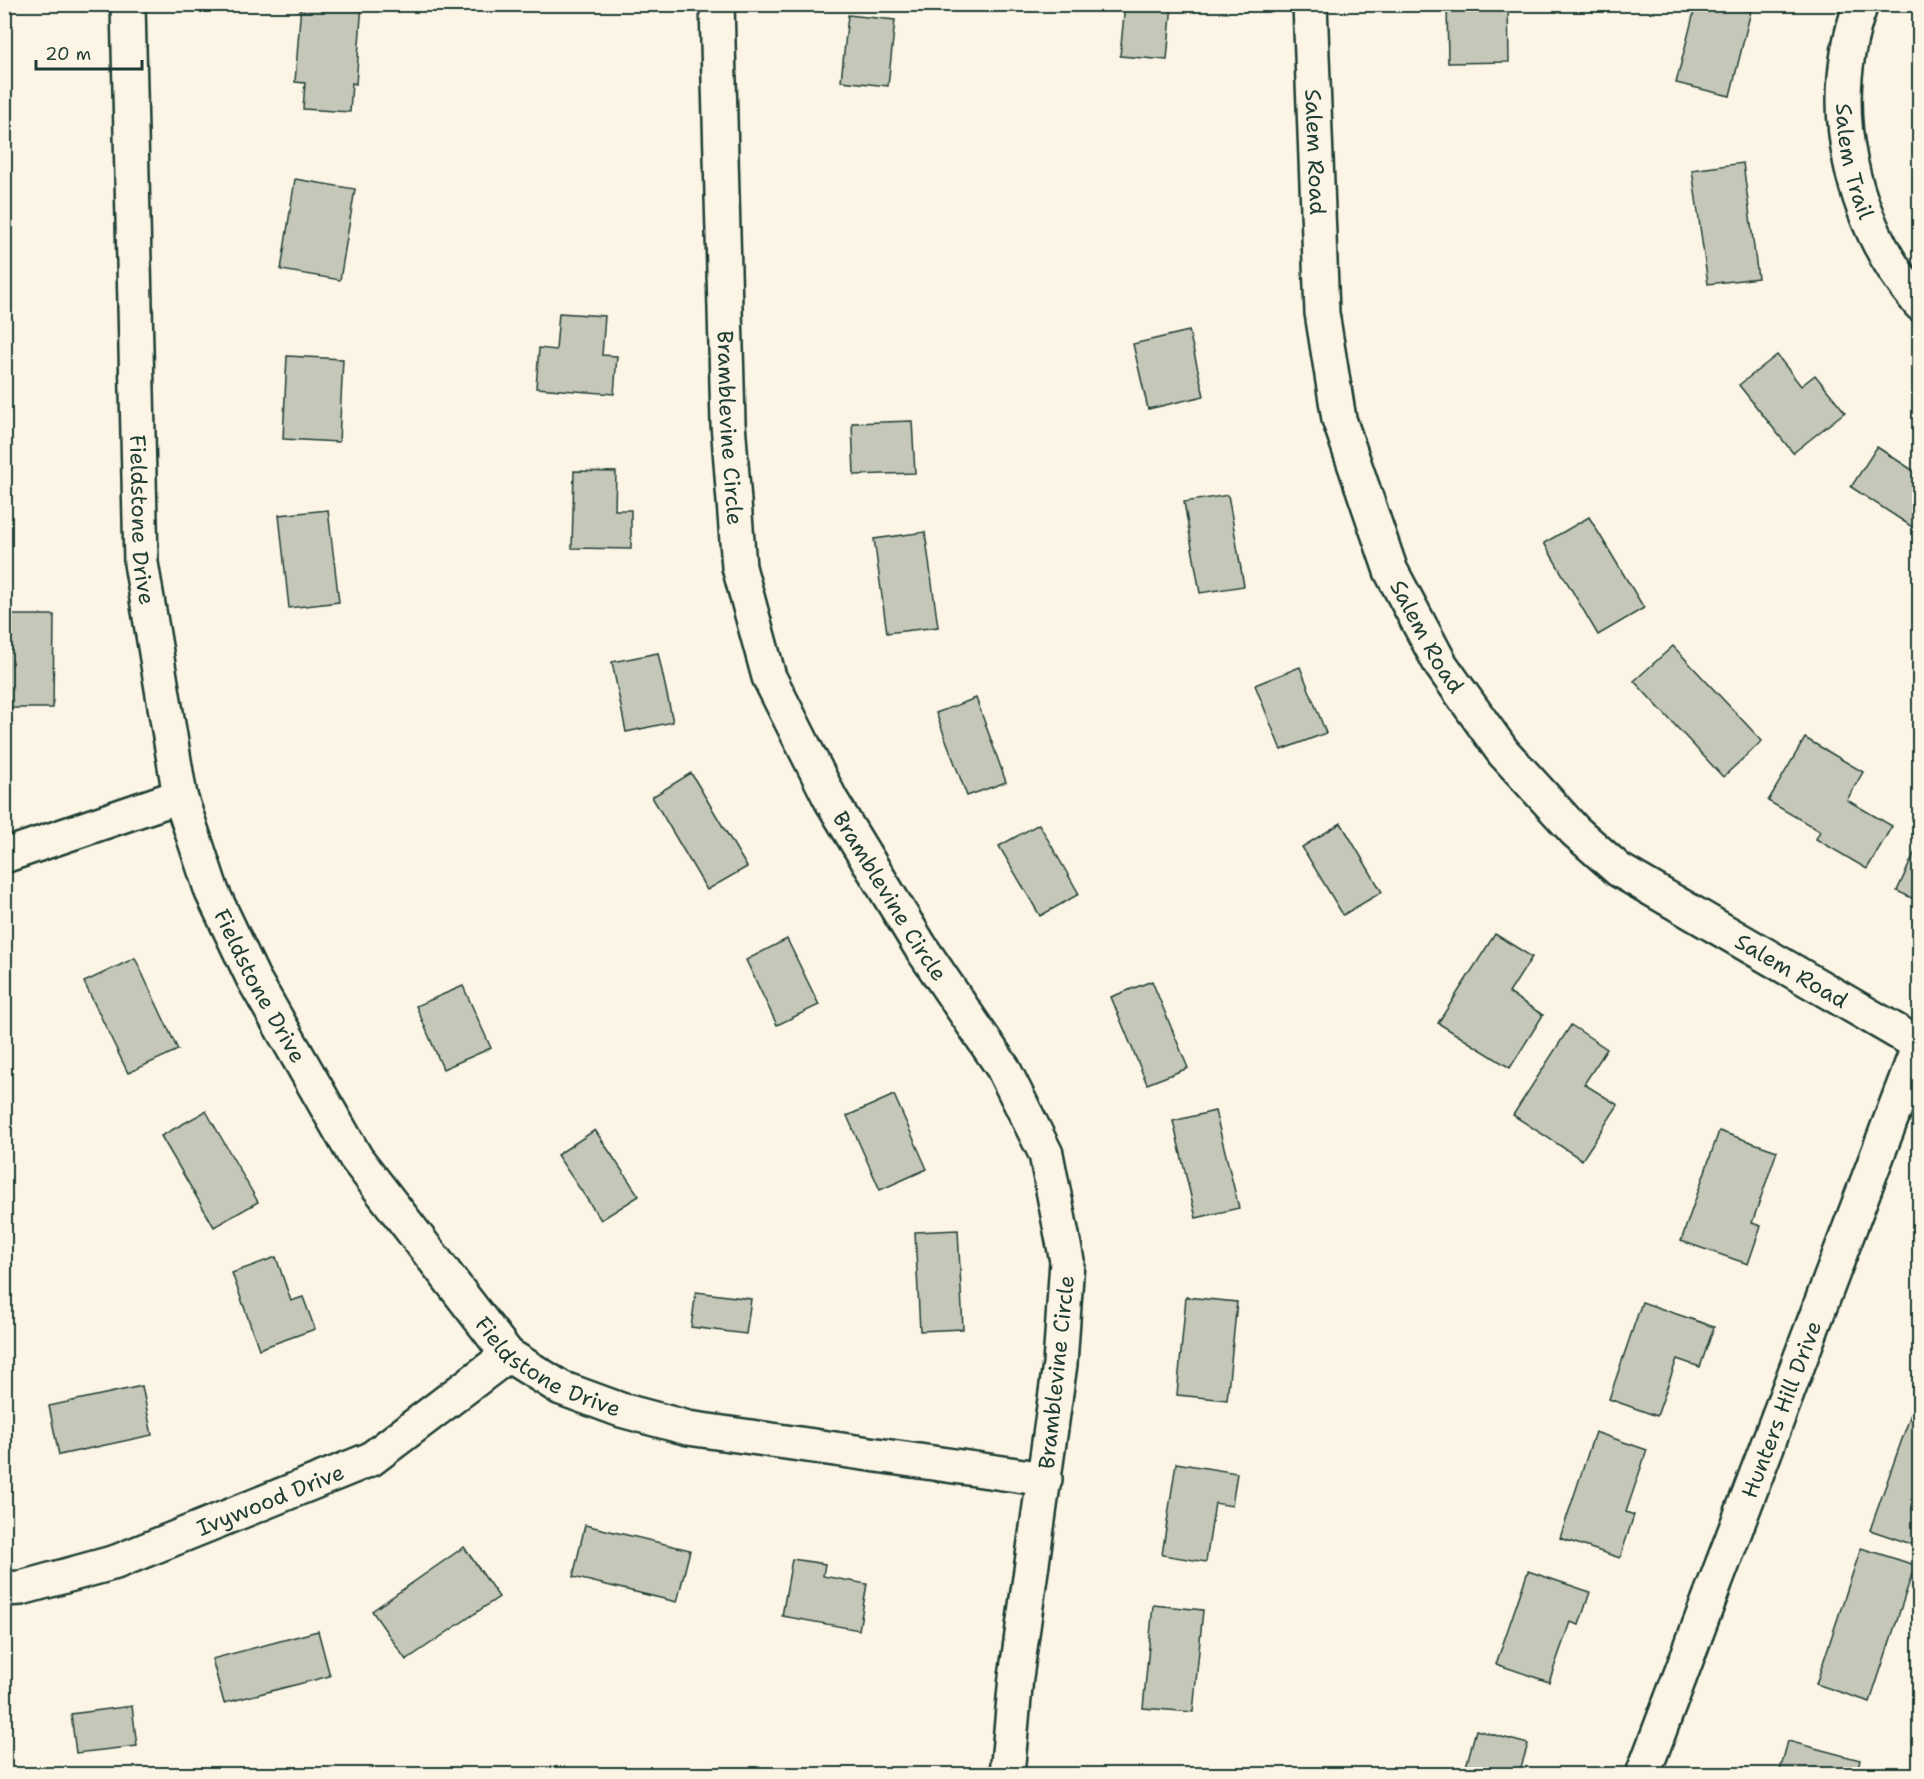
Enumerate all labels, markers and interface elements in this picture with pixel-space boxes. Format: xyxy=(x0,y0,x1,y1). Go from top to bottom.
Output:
scale bar xyxy=(36,33,142,71)
text: 20 m xyxy=(45,42,91,66)
street label: Salem Road xyxy=(1298,88,1332,215)
street label: Salem Trail xyxy=(1829,103,1881,224)
street label: Bramblevine Circle xyxy=(711,330,750,526)
street label: Fieldstone Drive xyxy=(123,434,162,607)
street label: Salem Road xyxy=(1383,575,1471,699)
street label: Bramblevine Circle xyxy=(826,806,954,987)
street label: Fieldstone Drive xyxy=(207,904,313,1068)
street label: Salem Road xyxy=(1730,927,1853,1015)
street label: Bramblevine Circle xyxy=(1032,1274,1081,1470)
street label: Fieldstone Drive xyxy=(468,1311,625,1424)
street label: Hunters Hill Drive xyxy=(1735,1317,1828,1502)
street label: Ivywood Drive xyxy=(193,1457,349,1543)

